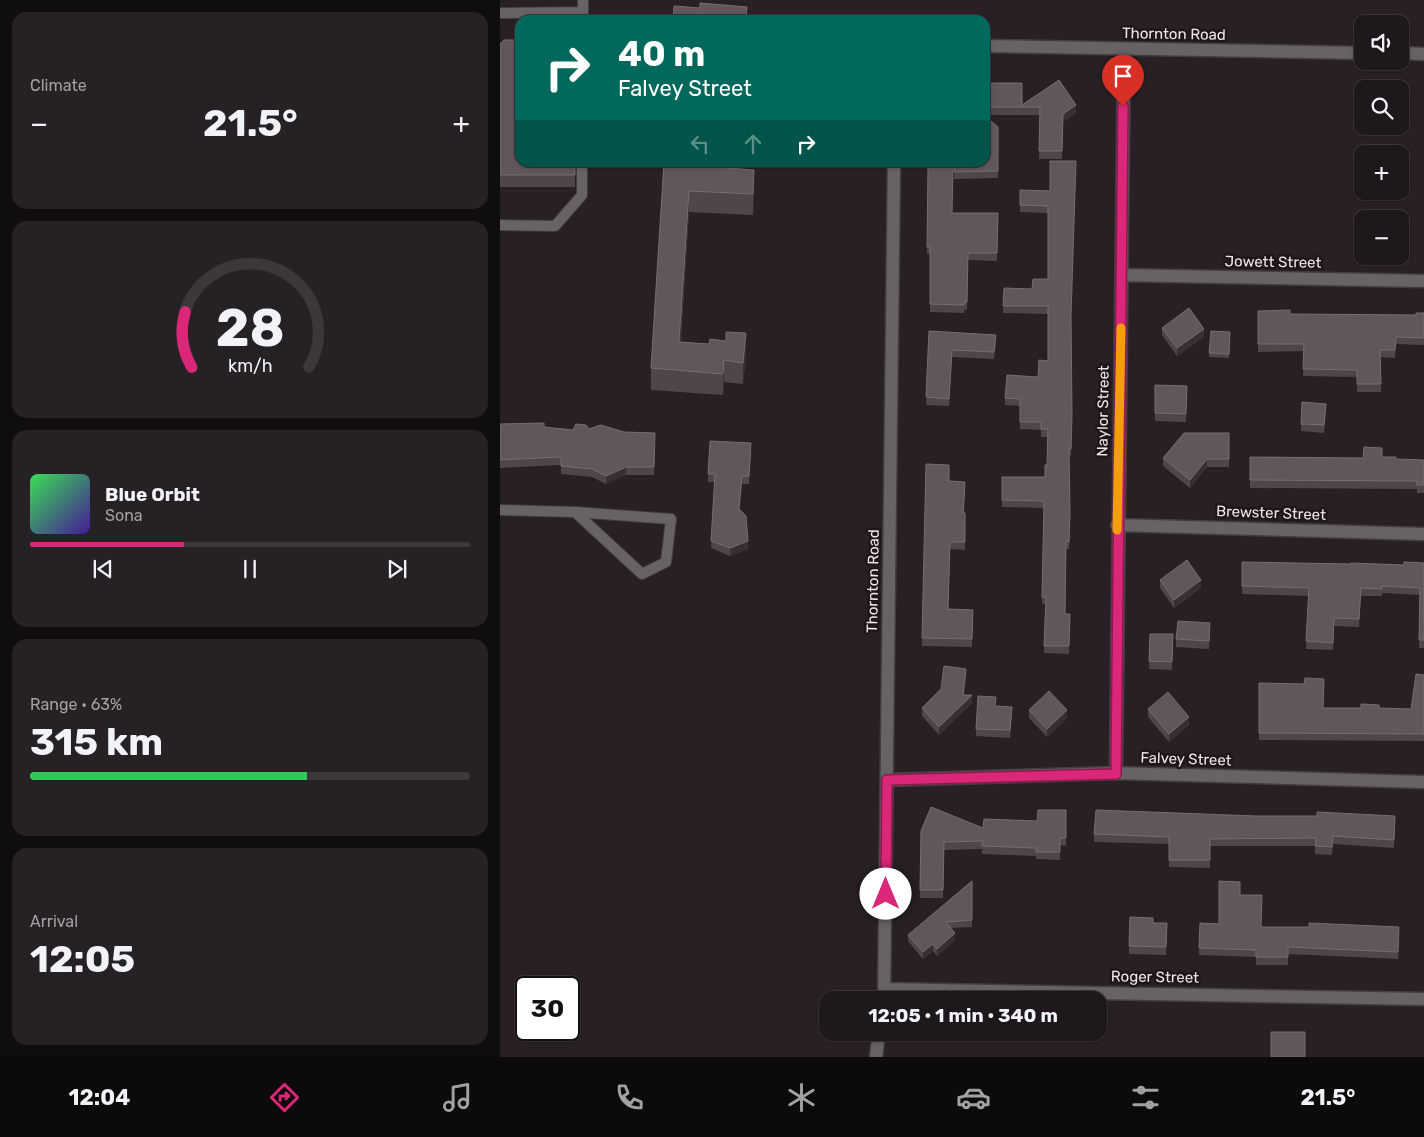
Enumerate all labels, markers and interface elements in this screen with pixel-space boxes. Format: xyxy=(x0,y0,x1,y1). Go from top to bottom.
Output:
map controls xyxy=(1354,15,1409,265)
button: sound xyxy=(1354,15,1409,70)
street label: Thornton Road xyxy=(1122,24,1226,44)
text: 40 m xyxy=(618,33,705,75)
icon: right xyxy=(535,35,600,100)
pin xyxy=(1102,55,1144,106)
icon: arrive xyxy=(1109,62,1137,90)
text: Falvey Street xyxy=(618,75,752,102)
text: Climate xyxy=(30,76,87,95)
button: search xyxy=(1354,80,1409,135)
text: 21.5° xyxy=(203,100,298,146)
text: − xyxy=(30,107,48,140)
text: + xyxy=(453,107,470,140)
icon: left xyxy=(686,130,714,158)
icon: ahead xyxy=(739,130,767,158)
icon: right xyxy=(792,130,820,158)
button: + xyxy=(1354,145,1409,200)
button: − xyxy=(1354,210,1409,265)
street label: Jowett Street xyxy=(1224,252,1322,272)
text: 28 xyxy=(215,297,285,359)
text: km/h xyxy=(228,355,272,376)
street label: Naylor Street xyxy=(1093,365,1113,457)
text: Blue Orbit xyxy=(105,483,200,506)
street label: Brewster Street xyxy=(1216,502,1326,524)
text: Sona xyxy=(105,506,143,525)
street label: Thornton Road xyxy=(863,529,883,633)
icon: previous xyxy=(89,555,117,583)
icon: pause xyxy=(236,555,264,583)
icon: next xyxy=(383,555,411,583)
text: Range · 63% xyxy=(30,695,122,714)
text: 315 km xyxy=(30,719,163,765)
street label: Falvey Street xyxy=(1140,748,1232,770)
position arrow xyxy=(859,867,911,919)
text: Arrival xyxy=(30,912,78,931)
text: 12:05 xyxy=(30,936,135,982)
street label: Roger Street xyxy=(1111,967,1199,987)
speed limit sign: 30 xyxy=(515,976,580,1041)
text: 12:05 · 1 min · 340 m xyxy=(868,1004,1058,1027)
icon: directions xyxy=(267,1080,302,1115)
icon: music xyxy=(440,1080,475,1115)
icon: phone xyxy=(612,1080,647,1115)
icon: climate xyxy=(784,1080,819,1115)
icon: car xyxy=(956,1080,991,1115)
icon: filters xyxy=(1128,1080,1163,1115)
text: 12:04 xyxy=(69,1084,130,1111)
text: 21.5° xyxy=(1301,1084,1355,1111)

